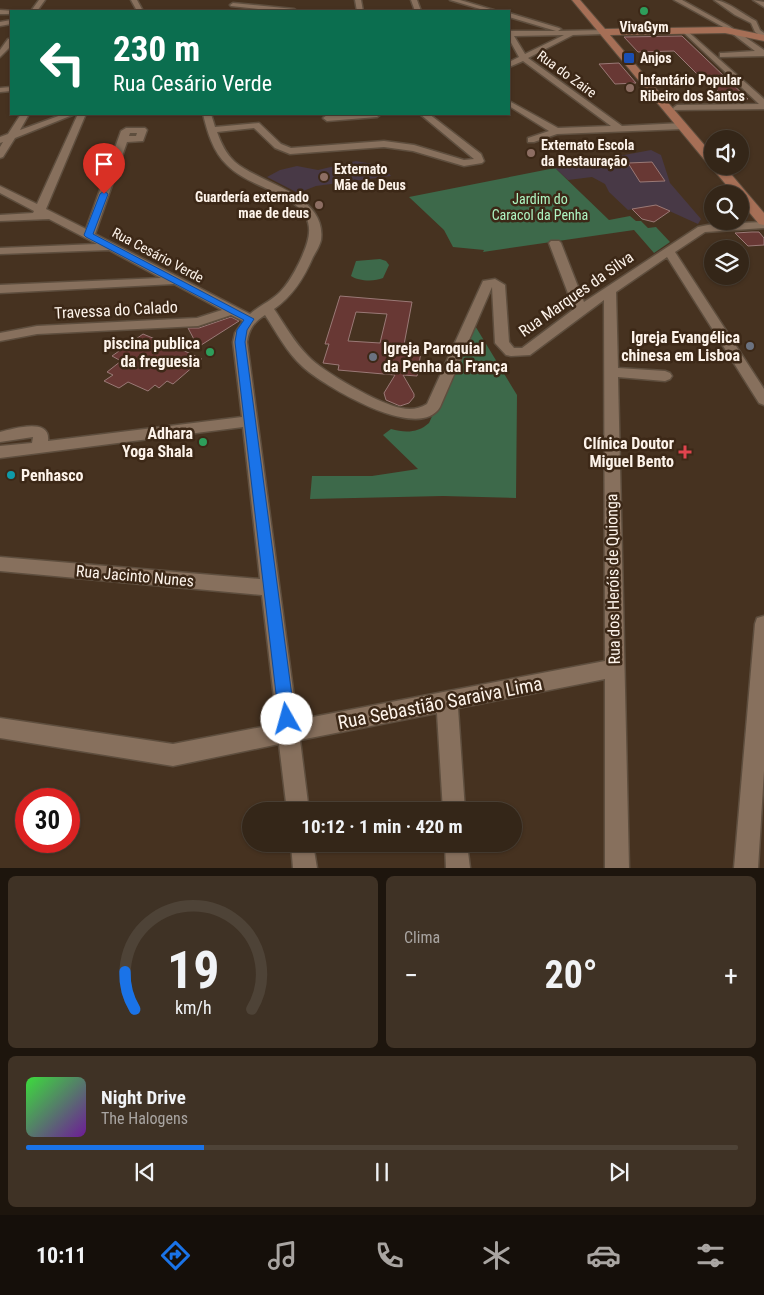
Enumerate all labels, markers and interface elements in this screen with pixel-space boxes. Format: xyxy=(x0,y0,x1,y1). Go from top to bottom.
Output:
marker: VivaGym xyxy=(638,5,650,17)
place label: VivaGym xyxy=(619,19,669,35)
text: 230 m xyxy=(113,29,200,70)
icon: left xyxy=(30,30,95,95)
street label: Rua do Zaire xyxy=(534,47,600,101)
place label: Anjos xyxy=(640,50,672,66)
marker: Anjos xyxy=(622,51,636,65)
text: Rua Cesário Verde xyxy=(113,71,272,96)
place label: Infantário Popular Ribeiro dos Santos xyxy=(640,72,745,104)
marker: Infantário Popular Ribeiro dos Santos xyxy=(624,82,636,94)
map controls xyxy=(704,130,749,285)
button: sound xyxy=(704,130,749,175)
place label: Externato Escola da Restauração xyxy=(541,137,635,169)
pin xyxy=(83,143,125,194)
marker: Externato Escola da Restauração xyxy=(525,147,537,159)
icon: arrive xyxy=(90,150,118,178)
place label: Externato Mãe de Deus xyxy=(334,161,406,193)
marker: Externato Mãe de Deus xyxy=(318,171,330,183)
button: search xyxy=(704,185,749,230)
place label: Guardería externado mae de deus xyxy=(195,189,309,221)
park label: Jardim do Caracol da Penha xyxy=(492,191,588,223)
marker: Guardería externado mae de deus xyxy=(313,199,325,211)
street label: Rua Cesário Verde xyxy=(110,224,207,286)
button: layers xyxy=(704,240,749,285)
street label: Rua Marques da Silva xyxy=(515,247,637,341)
street label: Travessa do Calado xyxy=(54,297,178,323)
place label: Igreja Evangélica chinesa em Lisboa xyxy=(621,328,740,365)
place label: piscina publica da freguesia xyxy=(104,334,200,371)
place label: Igreja Paroquial da Penha da França xyxy=(383,339,508,376)
marker: Igreja Evangélica chinesa em Lisboa xyxy=(744,340,756,352)
marker: piscina publica da freguesia xyxy=(204,346,216,358)
marker: Igreja Paroquial da Penha da França xyxy=(367,351,379,363)
place label: Adhara Yoga Shala xyxy=(122,424,193,461)
place label: Clínica Doutor Miguel Bento xyxy=(583,434,674,471)
marker: Adhara Yoga Shala xyxy=(197,436,209,448)
marker: Clínica Doutor Miguel Bento xyxy=(678,445,692,459)
place label: Penhasco xyxy=(21,466,84,485)
marker: Penhasco xyxy=(5,469,17,481)
street label: Rua dos Heróis de Quionga xyxy=(602,493,624,665)
street label: Rua Jacinto Nunes xyxy=(75,561,195,591)
street label: Rua Sebastião Saraiva Lima xyxy=(336,672,544,734)
position arrow xyxy=(260,692,312,744)
speed limit sign: 30 xyxy=(15,788,80,853)
text: 10:12 · 1 min · 420 m xyxy=(301,815,463,838)
text: Clima xyxy=(404,928,440,947)
text: 19 xyxy=(167,940,219,1001)
text: 20° xyxy=(544,953,598,997)
text: − xyxy=(404,959,418,992)
text: + xyxy=(724,959,738,992)
text: km/h xyxy=(175,997,211,1018)
text: Night Drive xyxy=(101,1086,186,1109)
text: The Halogens xyxy=(101,1109,188,1128)
icon: previous xyxy=(131,1158,159,1186)
icon: pause xyxy=(368,1158,396,1186)
icon: next xyxy=(605,1158,633,1186)
icon: directions xyxy=(158,1238,193,1273)
icon: music xyxy=(265,1238,300,1273)
icon: phone xyxy=(372,1238,407,1273)
icon: climate xyxy=(479,1238,514,1273)
icon: car xyxy=(586,1238,621,1273)
icon: filters xyxy=(693,1238,728,1273)
text: 10:11 xyxy=(36,1243,86,1268)

